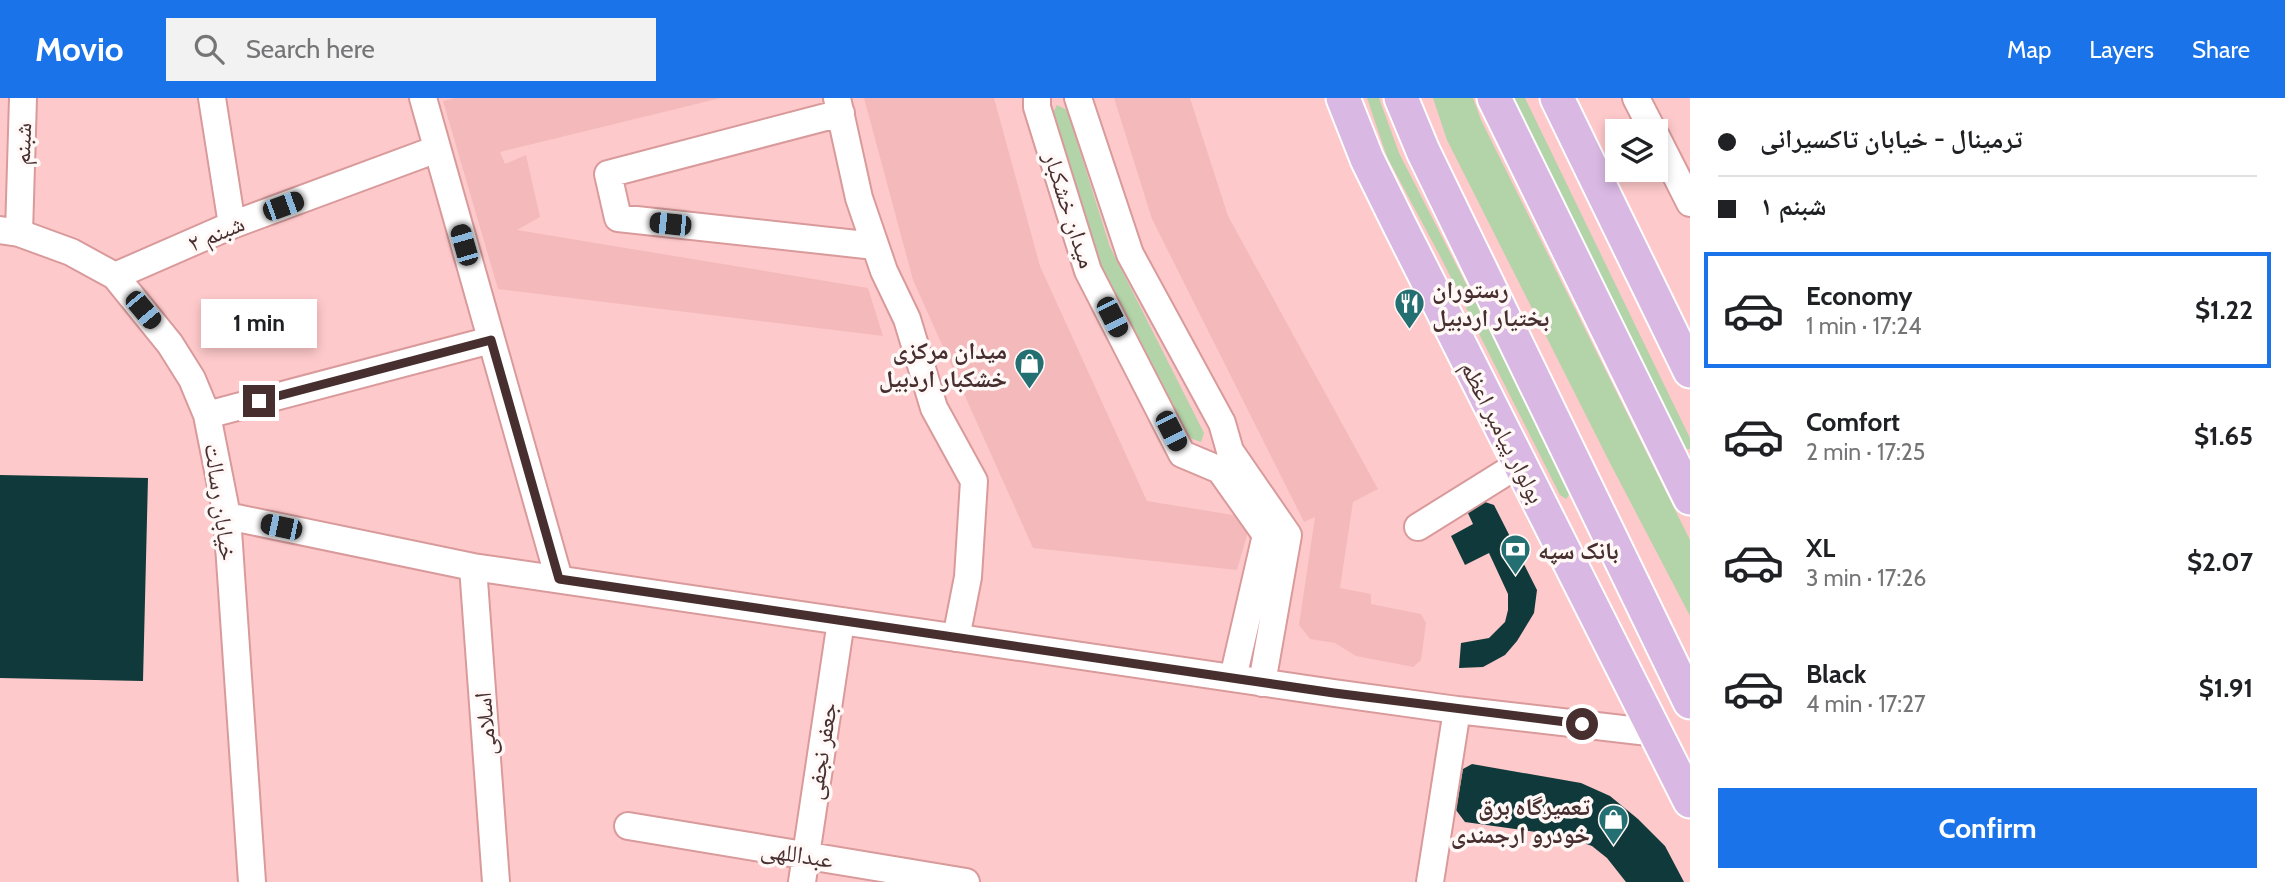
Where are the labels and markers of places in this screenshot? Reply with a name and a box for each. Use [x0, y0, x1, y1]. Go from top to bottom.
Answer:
place label: رستوران بختیار اردبیل [1432, 275, 1549, 332]
restaurant icon: رستوران بختیار اردبیل [1392, 286, 1426, 330]
place label: میدان مرکزی خشکبار اردبیل [879, 336, 1007, 393]
shop icon: میدان مرکزی خشکبار اردبیل [1013, 347, 1047, 391]
bank icon: بانک سپه [1498, 533, 1532, 577]
place label: بانک سپه [1538, 536, 1619, 565]
place label: تعمیرگاه برق خودرو ارجمندی [1451, 792, 1591, 849]
shop icon: تعمیرگاه برق خودرو ارجمندی [1596, 803, 1630, 847]

